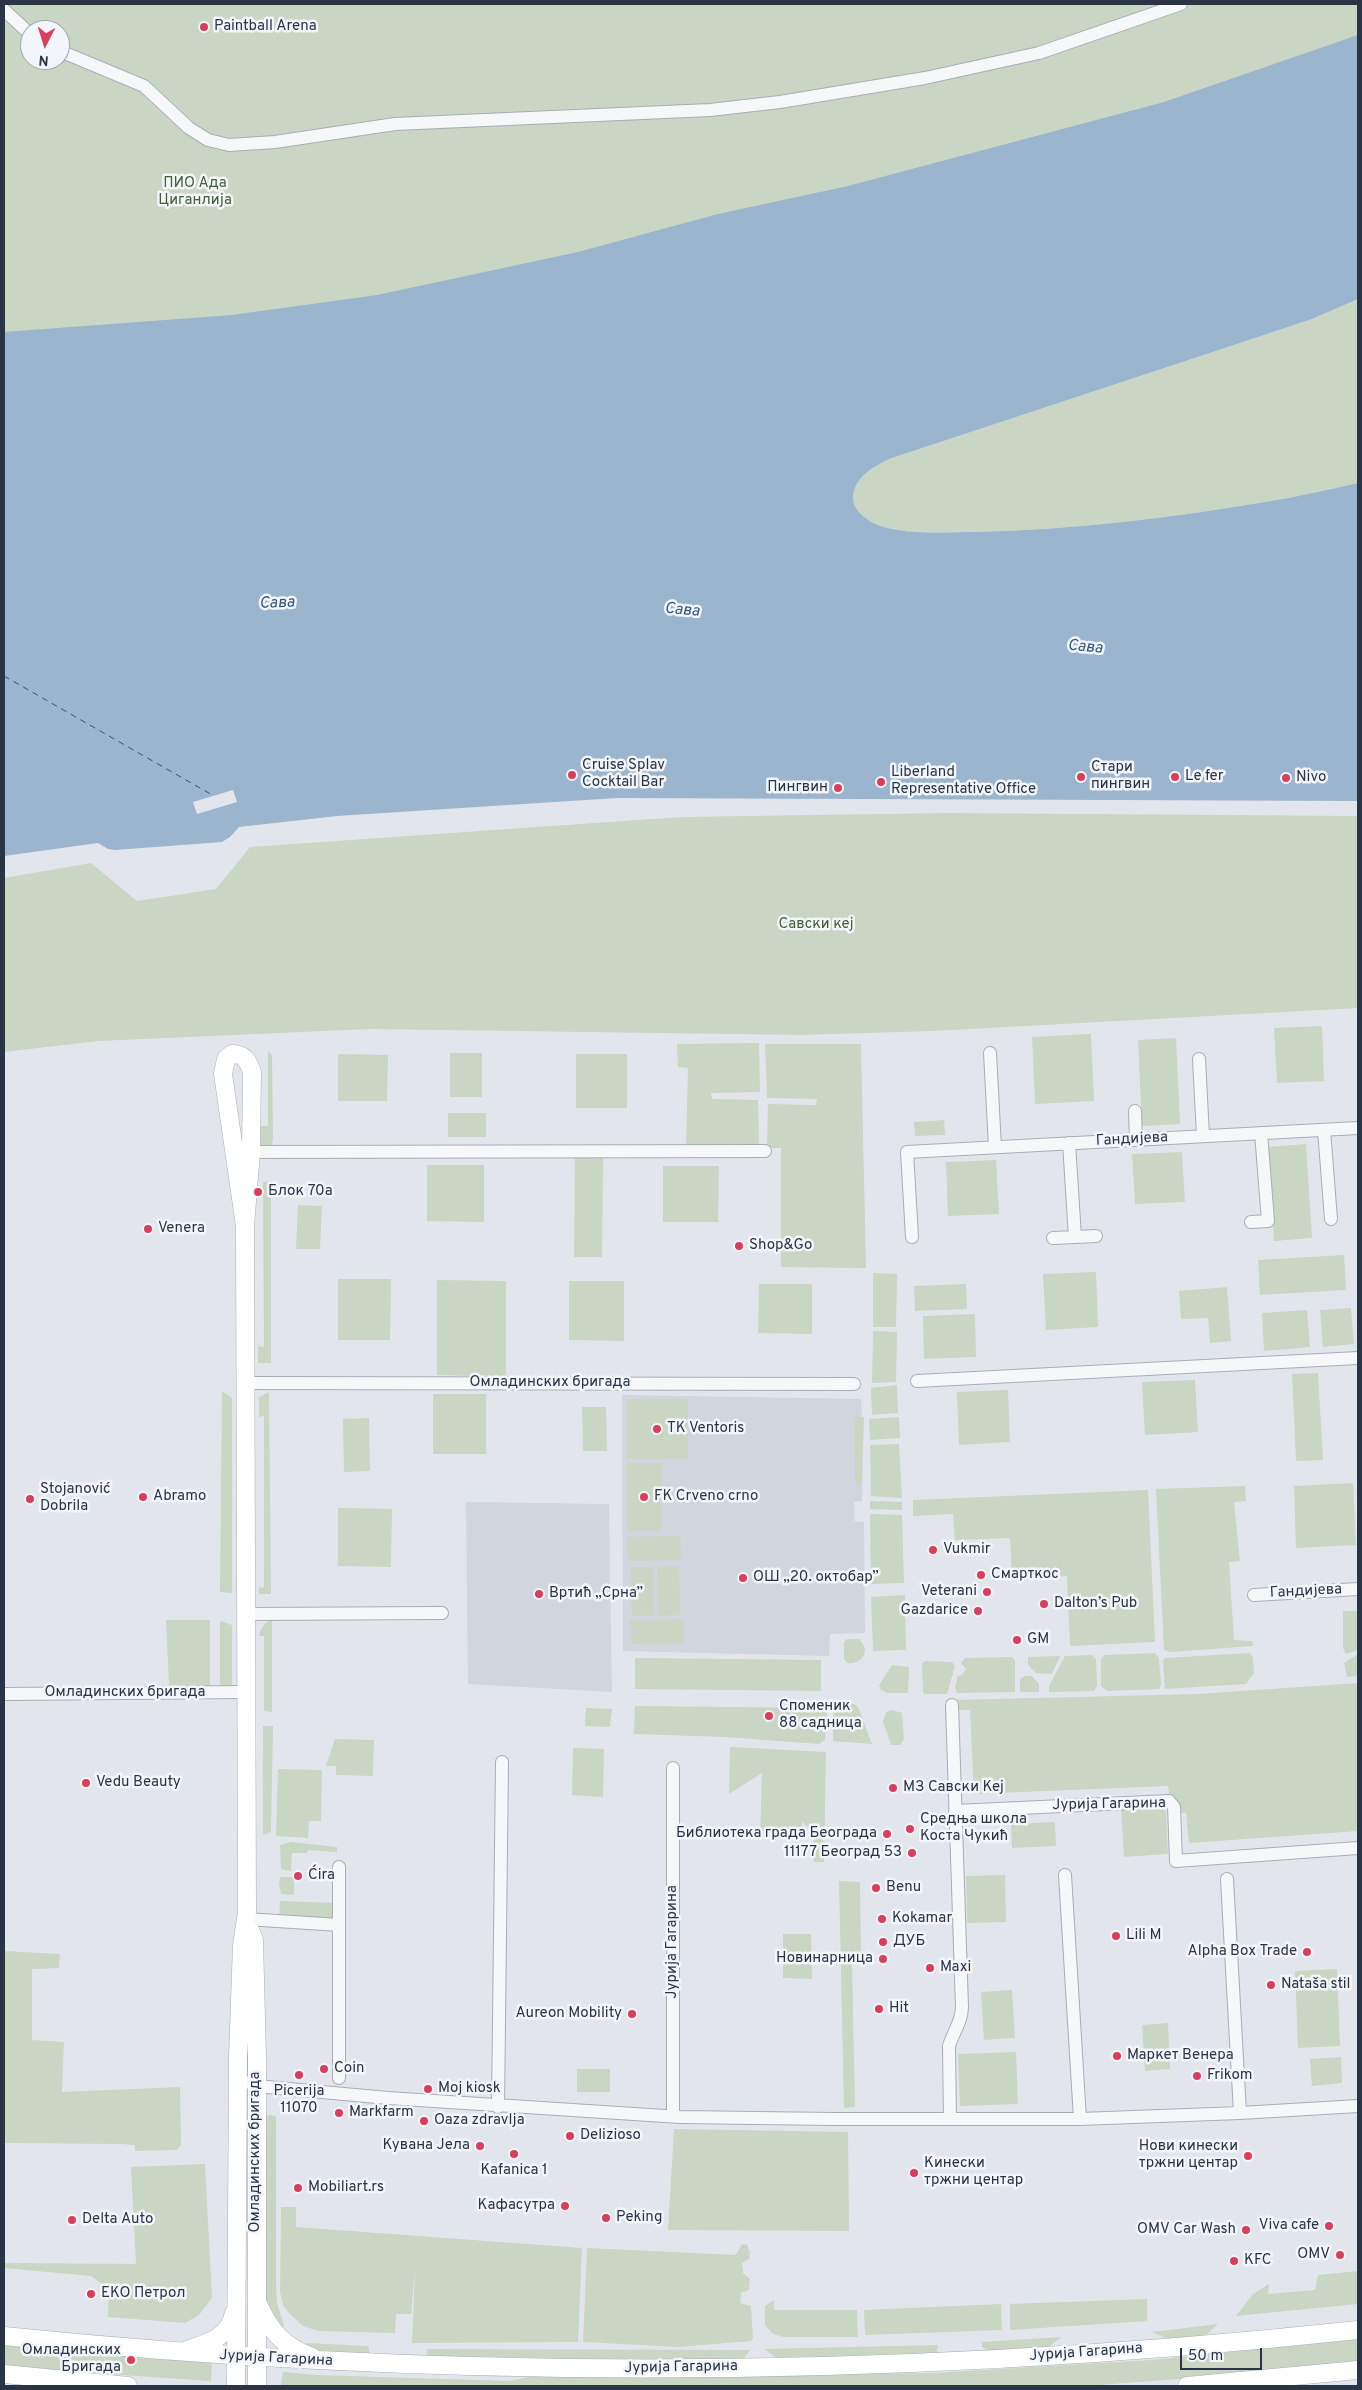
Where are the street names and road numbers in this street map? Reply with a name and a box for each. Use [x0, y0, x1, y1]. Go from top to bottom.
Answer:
street label: Гандијева [1095, 1129, 1169, 1151]
street label: Омладинских бригада [470, 1374, 630, 1392]
street label: Гандијева [1269, 1581, 1343, 1603]
street label: Омладинских бригада [45, 1684, 205, 1702]
street label: Јурија Гагарина [1052, 1795, 1166, 1815]
street label: Јурија Гагарина [664, 1885, 682, 1999]
street label: Омладинских бригада [247, 2072, 265, 2232]
street label: Јурија Гагарина [1029, 2340, 1143, 2366]
street label: Јурија Гагарина [219, 2347, 333, 2371]
street label: Јурија Гагарина [624, 2358, 738, 2378]

